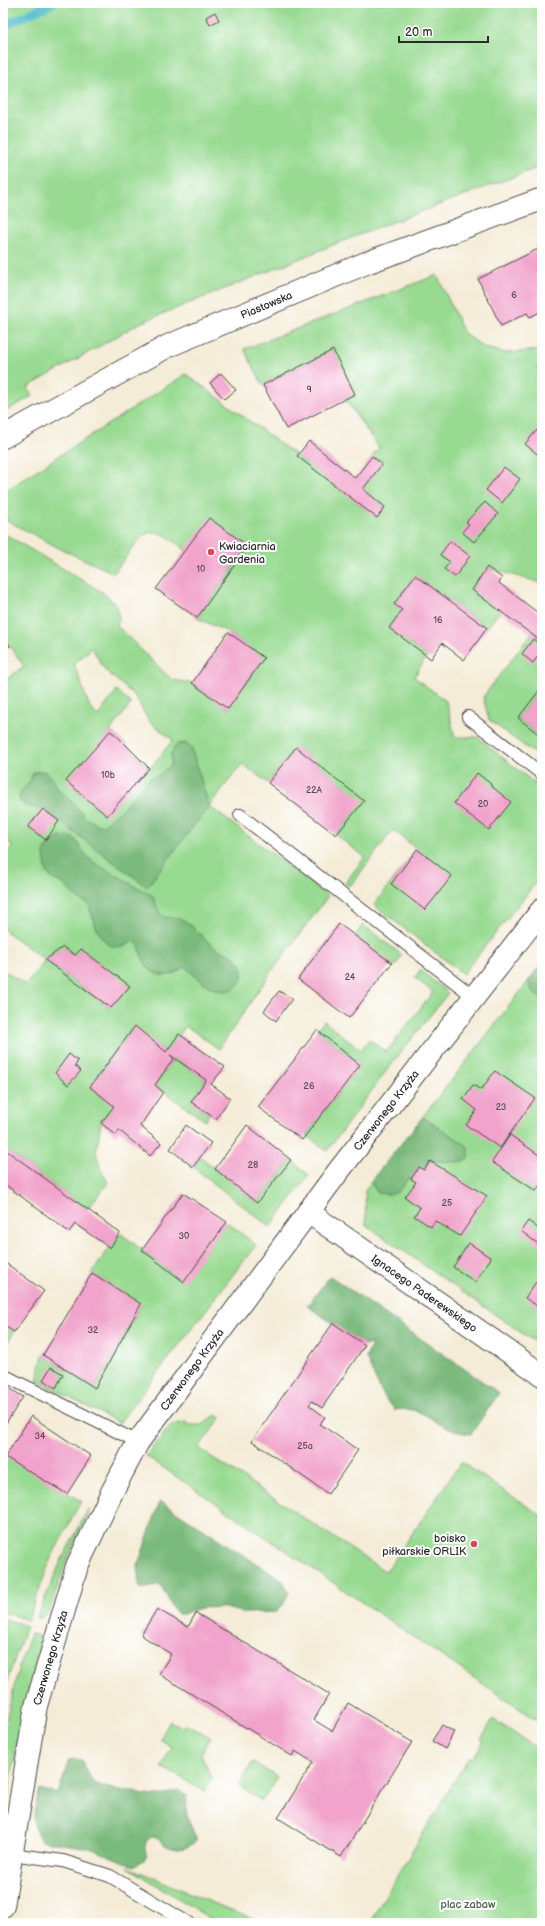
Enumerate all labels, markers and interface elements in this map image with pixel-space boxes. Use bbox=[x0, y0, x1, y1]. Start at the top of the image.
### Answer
scale bar bbox=[399, 18, 488, 44]
text: 20 m bbox=[405, 25, 432, 40]
street label: Piastowska bbox=[239, 289, 294, 322]
house number: 6 bbox=[511, 290, 517, 301]
house number: 9 bbox=[306, 384, 312, 395]
place label: Kwiaciarnia Gardenia bbox=[219, 540, 276, 566]
marker: Kwiaciarnia Gardenia bbox=[206, 547, 216, 557]
house number: 10 bbox=[197, 564, 205, 575]
house number: 16 bbox=[434, 615, 443, 626]
house number: 10b bbox=[101, 770, 115, 781]
house number: 22A bbox=[306, 785, 323, 796]
house number: 20 bbox=[478, 799, 488, 810]
house number: 24 bbox=[345, 972, 356, 983]
street label: Czerwonego Krzyża bbox=[351, 1068, 422, 1153]
house number: 26 bbox=[304, 1081, 315, 1092]
house number: 23 bbox=[496, 1102, 507, 1113]
house number: 28 bbox=[248, 1160, 258, 1171]
house number: 25 bbox=[442, 1198, 452, 1209]
house number: 30 bbox=[179, 1231, 189, 1242]
street label: Ignacego Paderewskiego bbox=[369, 1252, 480, 1335]
house number: 32 bbox=[88, 1325, 99, 1336]
street label: Czerwonego Krzyża bbox=[158, 1326, 226, 1413]
house number: 34 bbox=[34, 1431, 46, 1442]
house number: 25a bbox=[297, 1441, 313, 1452]
place label: boisko piłkarskie ORLIK bbox=[382, 1532, 467, 1558]
marker: boisko piłkarskie ORLIK bbox=[469, 1539, 479, 1549]
street label: Czerwonego Krzyża bbox=[31, 1609, 71, 1707]
park label: plac zabaw bbox=[441, 1898, 496, 1911]

